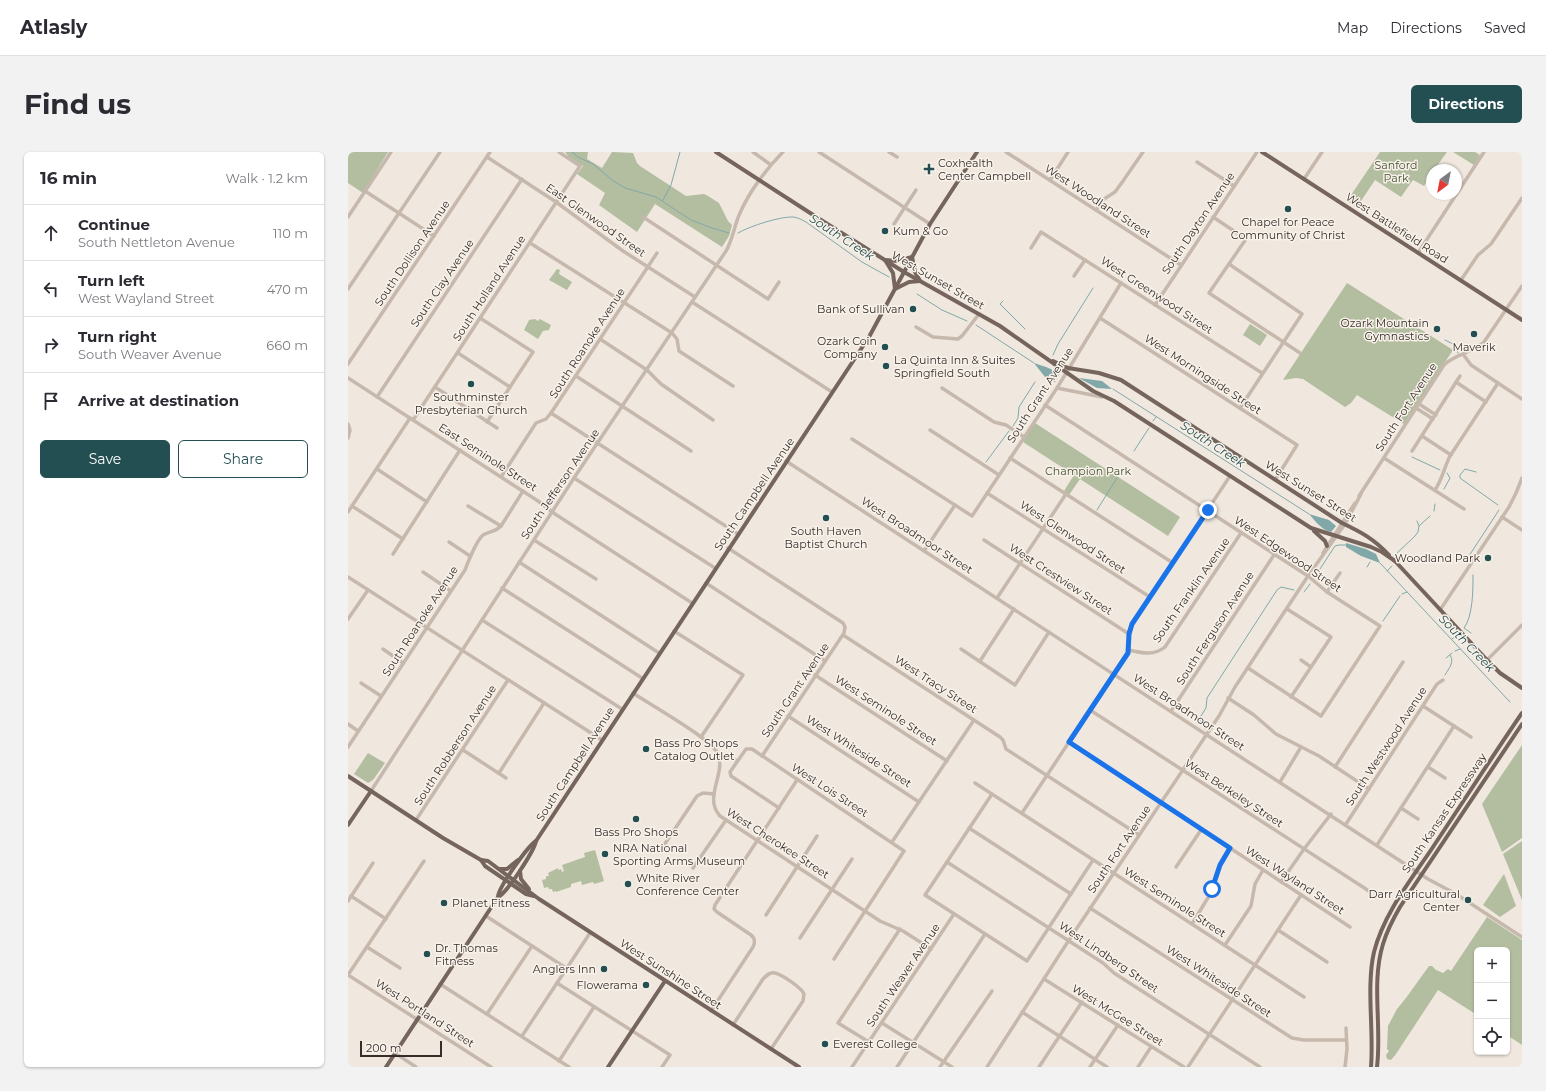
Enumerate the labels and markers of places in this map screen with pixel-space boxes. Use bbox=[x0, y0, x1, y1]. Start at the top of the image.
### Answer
place label: Coxhealth Center Campbell bbox=[938, 156, 1031, 183]
marker: Coxhealth Center Campbell bbox=[923, 163, 935, 175]
marker: Chapel for Peace Community of Christ bbox=[1283, 204, 1293, 214]
place label: Chapel for Peace Community of Christ bbox=[1231, 215, 1346, 242]
place label: Kum & Go bbox=[893, 224, 948, 238]
marker: Kum & Go bbox=[880, 226, 890, 236]
place label: Bank of Sullivan bbox=[817, 302, 905, 316]
marker: Bank of Sullivan bbox=[908, 304, 918, 314]
place label: Ozark Mountain Gymnastics bbox=[1341, 316, 1430, 343]
marker: Ozark Mountain Gymnastics bbox=[1432, 324, 1442, 334]
marker: Maverik bbox=[1469, 329, 1479, 339]
place label: Ozark Coin Company bbox=[817, 334, 877, 361]
place label: Maverik bbox=[1452, 340, 1496, 354]
marker: Ozark Coin Company bbox=[880, 342, 890, 352]
place label: La Quinta Inn & Suites Springfield South bbox=[894, 353, 1016, 380]
marker: La Quinta Inn & Suites Springfield South bbox=[881, 361, 891, 371]
marker: Southminster Presbyterian Church bbox=[466, 379, 476, 389]
place label: Southminster Presbyterian Church bbox=[415, 390, 527, 417]
marker: South Haven Baptist Church bbox=[821, 513, 831, 523]
place label: South Haven Baptist Church bbox=[785, 524, 867, 551]
place label: Woodland Park bbox=[1395, 551, 1480, 565]
marker: Woodland Park bbox=[1483, 553, 1493, 563]
place label: Bass Pro Shops Catalog Outlet bbox=[654, 736, 739, 763]
marker: Bass Pro Shops Catalog Outlet bbox=[641, 744, 651, 754]
marker: Bass Pro Shops bbox=[631, 814, 641, 824]
place label: Bass Pro Shops bbox=[594, 825, 679, 839]
place label: NRA National Sporting Arms Museum bbox=[613, 841, 745, 868]
marker: NRA National Sporting Arms Museum bbox=[600, 849, 610, 859]
place label: White River Conference Center bbox=[636, 871, 739, 898]
marker: White River Conference Center bbox=[623, 879, 633, 889]
place label: Darr Agricultural Center bbox=[1368, 887, 1460, 914]
marker: Darr Agricultural Center bbox=[1463, 895, 1473, 905]
place label: Planet Fitness bbox=[452, 896, 531, 910]
marker: Planet Fitness bbox=[439, 898, 449, 908]
place label: Dr. Thomas Fitness bbox=[435, 941, 498, 968]
marker: Dr. Thomas Fitness bbox=[422, 949, 432, 959]
place label: Anglers Inn bbox=[533, 962, 596, 976]
marker: Anglers Inn bbox=[599, 964, 609, 974]
place label: Flowerama bbox=[577, 978, 638, 992]
marker: Flowerama bbox=[641, 980, 651, 990]
place label: Everest College bbox=[833, 1037, 918, 1051]
marker: Everest College bbox=[820, 1039, 830, 1049]

